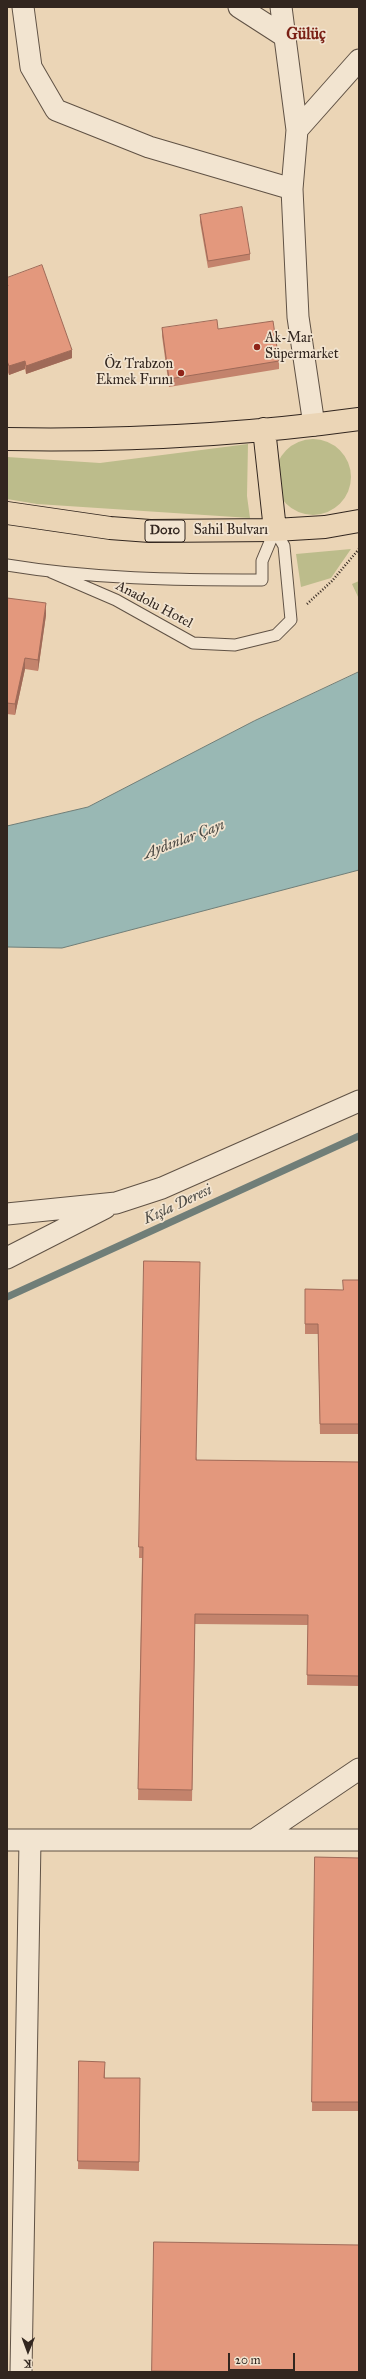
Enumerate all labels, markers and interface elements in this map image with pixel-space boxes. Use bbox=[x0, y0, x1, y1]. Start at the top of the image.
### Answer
district label: Gülüç bbox=[286, 25, 326, 45]
place label: Ak-Mar Süpermarket bbox=[265, 331, 339, 364]
marker: Ak-Mar Süpermarket bbox=[252, 342, 262, 352]
place label: Öz Trabzon Ekmek Fırını bbox=[96, 357, 173, 390]
marker: Öz Trabzon Ekmek Fırını bbox=[176, 368, 186, 378]
road number: D010 bbox=[145, 520, 185, 542]
street label: Sahil Bulvarı bbox=[194, 523, 268, 539]
street label: Anadolu Hotel bbox=[113, 578, 195, 632]
water label: Aydınlar Çayı bbox=[141, 816, 227, 864]
water label: Kışla Deresi bbox=[141, 1181, 215, 1229]
north arrow bbox=[8, 2331, 48, 2371]
scale bar bbox=[230, 2345, 297, 2371]
text: 20 m bbox=[235, 2353, 261, 2367]
text: K bbox=[24, 2357, 32, 2370]

